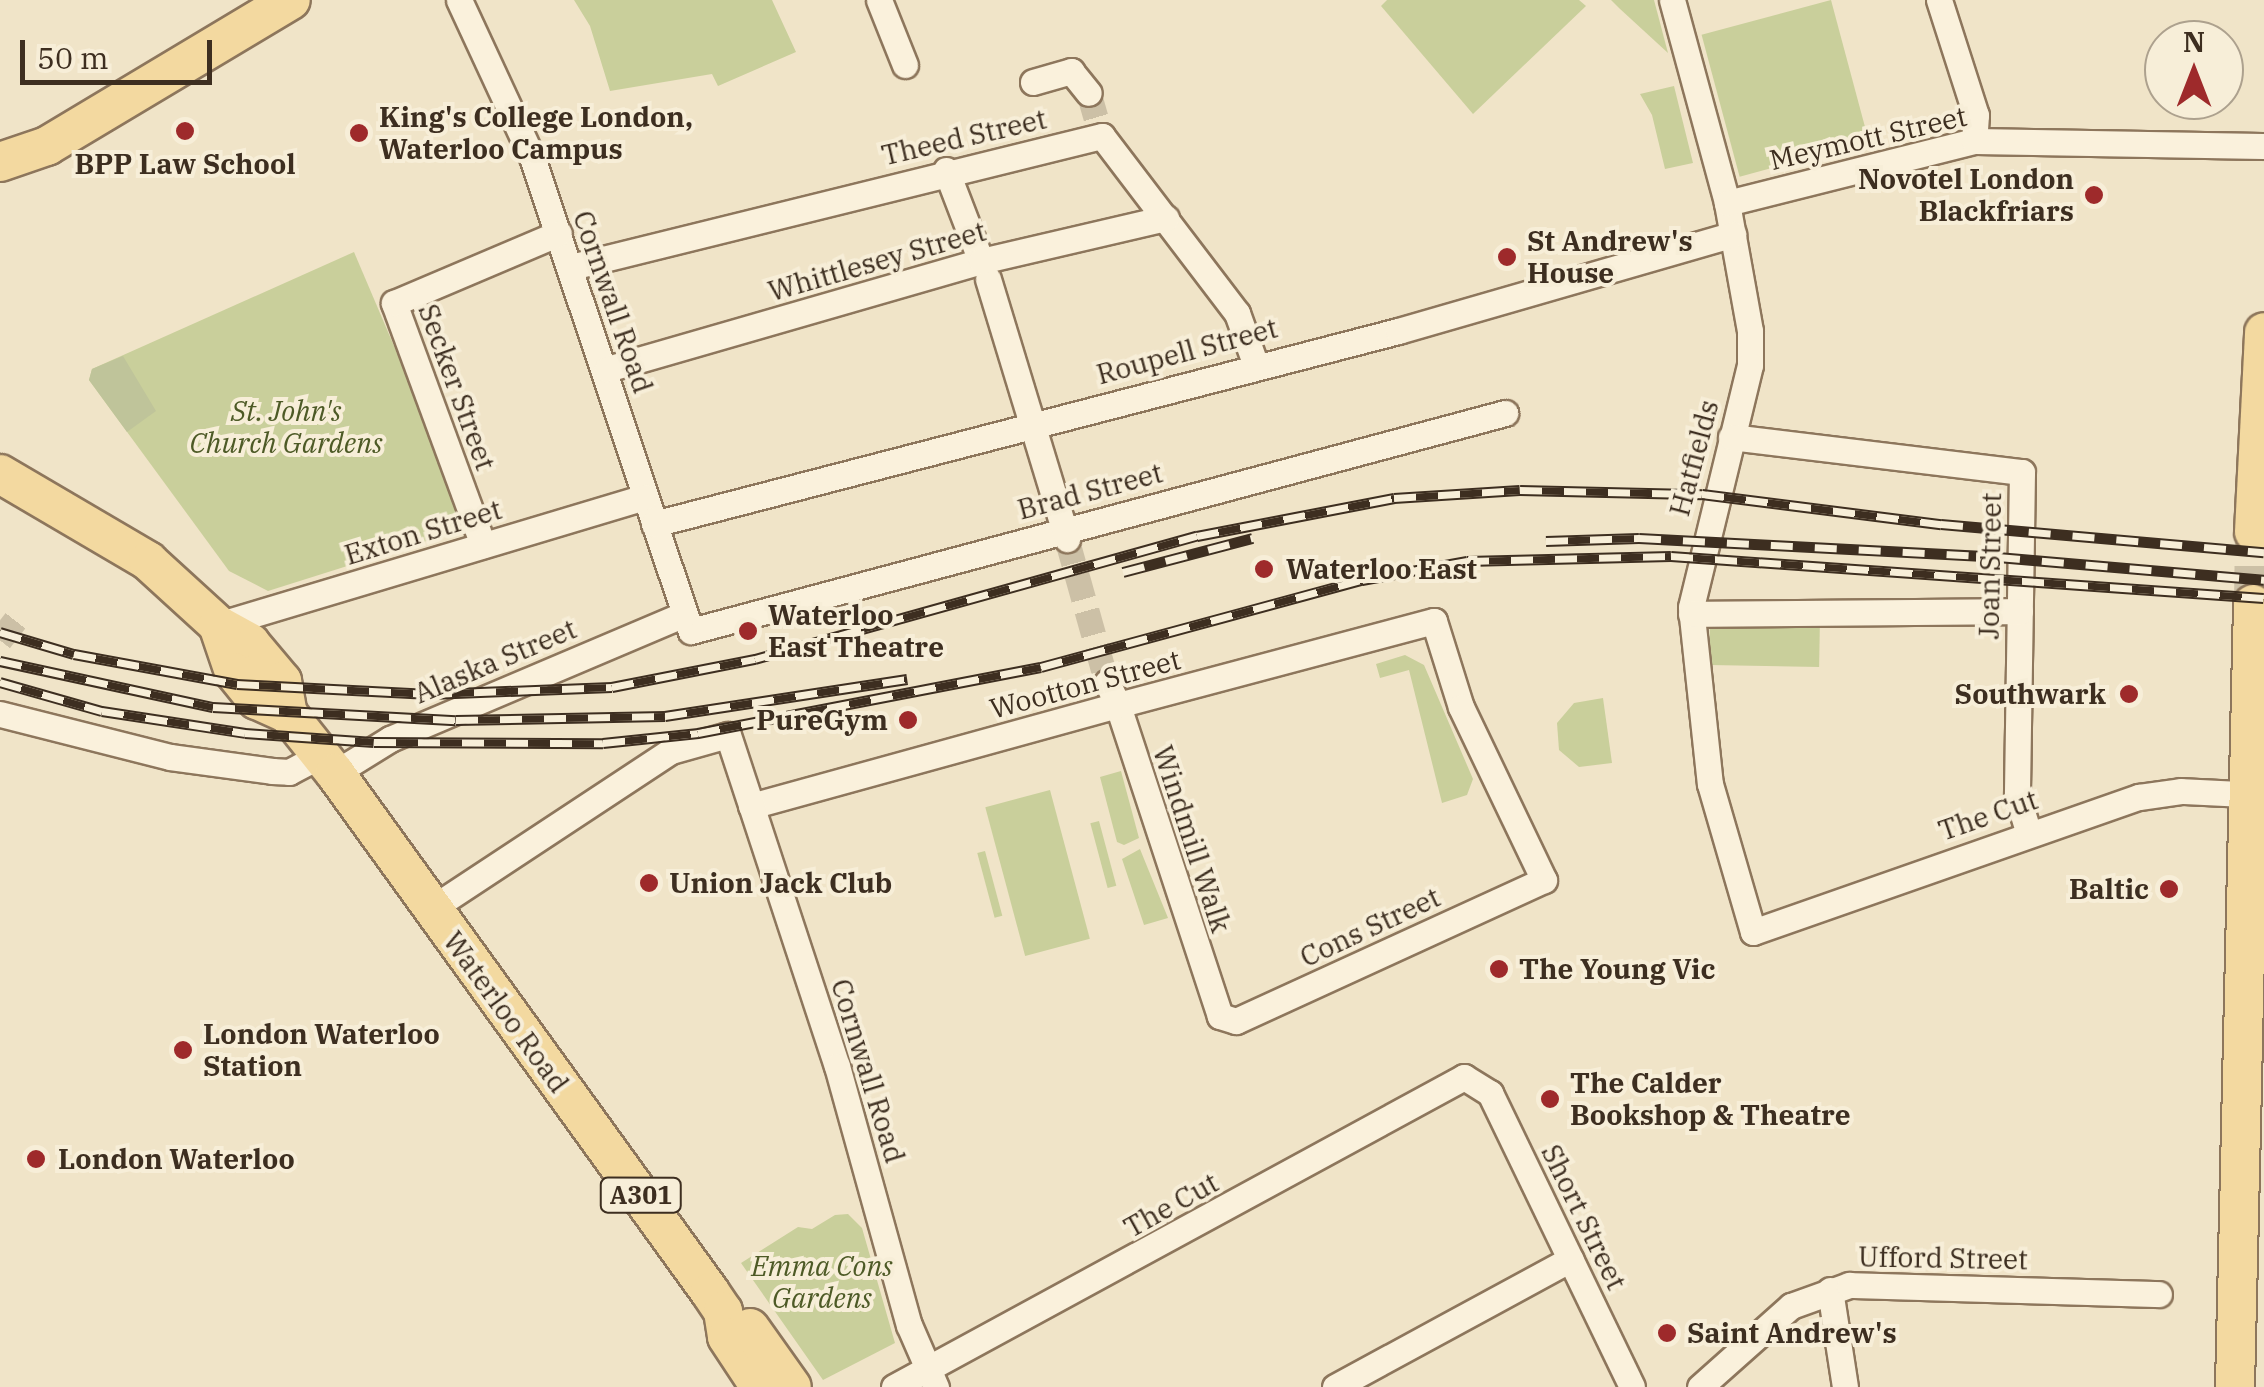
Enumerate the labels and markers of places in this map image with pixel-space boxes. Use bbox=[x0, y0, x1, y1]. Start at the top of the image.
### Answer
place label: King's College London, Waterloo Campus bbox=[379, 100, 693, 166]
marker: BPP Law School bbox=[174, 120, 196, 142]
marker: King's College London, Waterloo Campus bbox=[348, 122, 370, 144]
place label: BPP Law School bbox=[74, 147, 296, 181]
place label: Novotel London Blackfriars bbox=[1858, 162, 2074, 228]
marker: Novotel London Blackfriars bbox=[2083, 184, 2105, 206]
place label: St Andrew's House bbox=[1527, 224, 1693, 290]
marker: St Andrew's House bbox=[1496, 246, 1518, 268]
place label: Waterloo East bbox=[1286, 552, 1477, 586]
marker: Waterloo East bbox=[1251, 556, 1277, 582]
place label: Waterloo East Theatre bbox=[768, 598, 944, 664]
marker: Waterloo East Theatre bbox=[737, 620, 759, 642]
place label: Southwark bbox=[1955, 677, 2106, 711]
marker: Southwark bbox=[2116, 681, 2142, 707]
place label: PureGym bbox=[756, 703, 888, 737]
marker: PureGym bbox=[897, 709, 919, 731]
place label: Union Jack Club bbox=[669, 866, 892, 900]
marker: Union Jack Club bbox=[638, 872, 660, 894]
place label: Baltic bbox=[2069, 872, 2149, 906]
marker: Baltic bbox=[2158, 878, 2180, 900]
place label: The Young Vic bbox=[1519, 952, 1715, 986]
marker: The Young Vic bbox=[1488, 958, 1510, 980]
place label: London Waterloo Station bbox=[203, 1017, 440, 1083]
marker: London Waterloo Station bbox=[172, 1039, 194, 1061]
place label: The Calder Bookshop & Theatre bbox=[1570, 1066, 1851, 1132]
marker: The Calder Bookshop & Theatre bbox=[1539, 1088, 1561, 1110]
place label: London Waterloo bbox=[58, 1142, 295, 1176]
marker: London Waterloo bbox=[23, 1146, 49, 1172]
place label: Saint Andrew's bbox=[1687, 1316, 1897, 1350]
marker: Saint Andrew's bbox=[1656, 1322, 1678, 1344]

